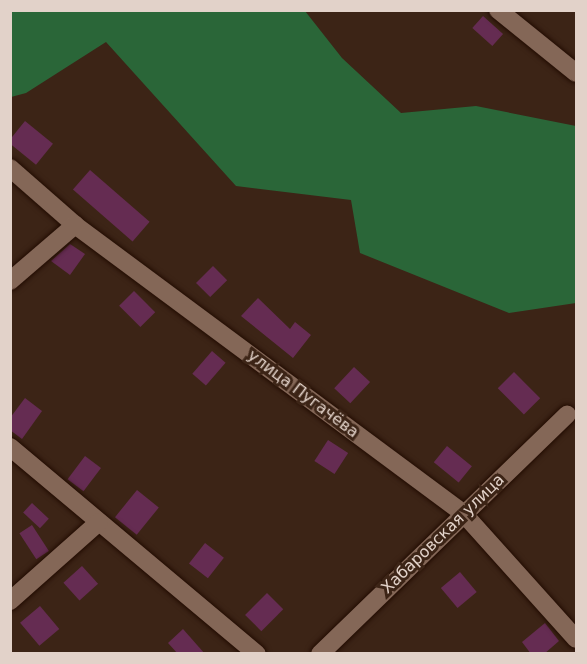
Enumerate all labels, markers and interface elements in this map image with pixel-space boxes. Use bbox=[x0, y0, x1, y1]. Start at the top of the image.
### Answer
street label: улица Пугачёва bbox=[244, 346, 362, 442]
street label: Хабаровская улица bbox=[377, 470, 509, 598]

